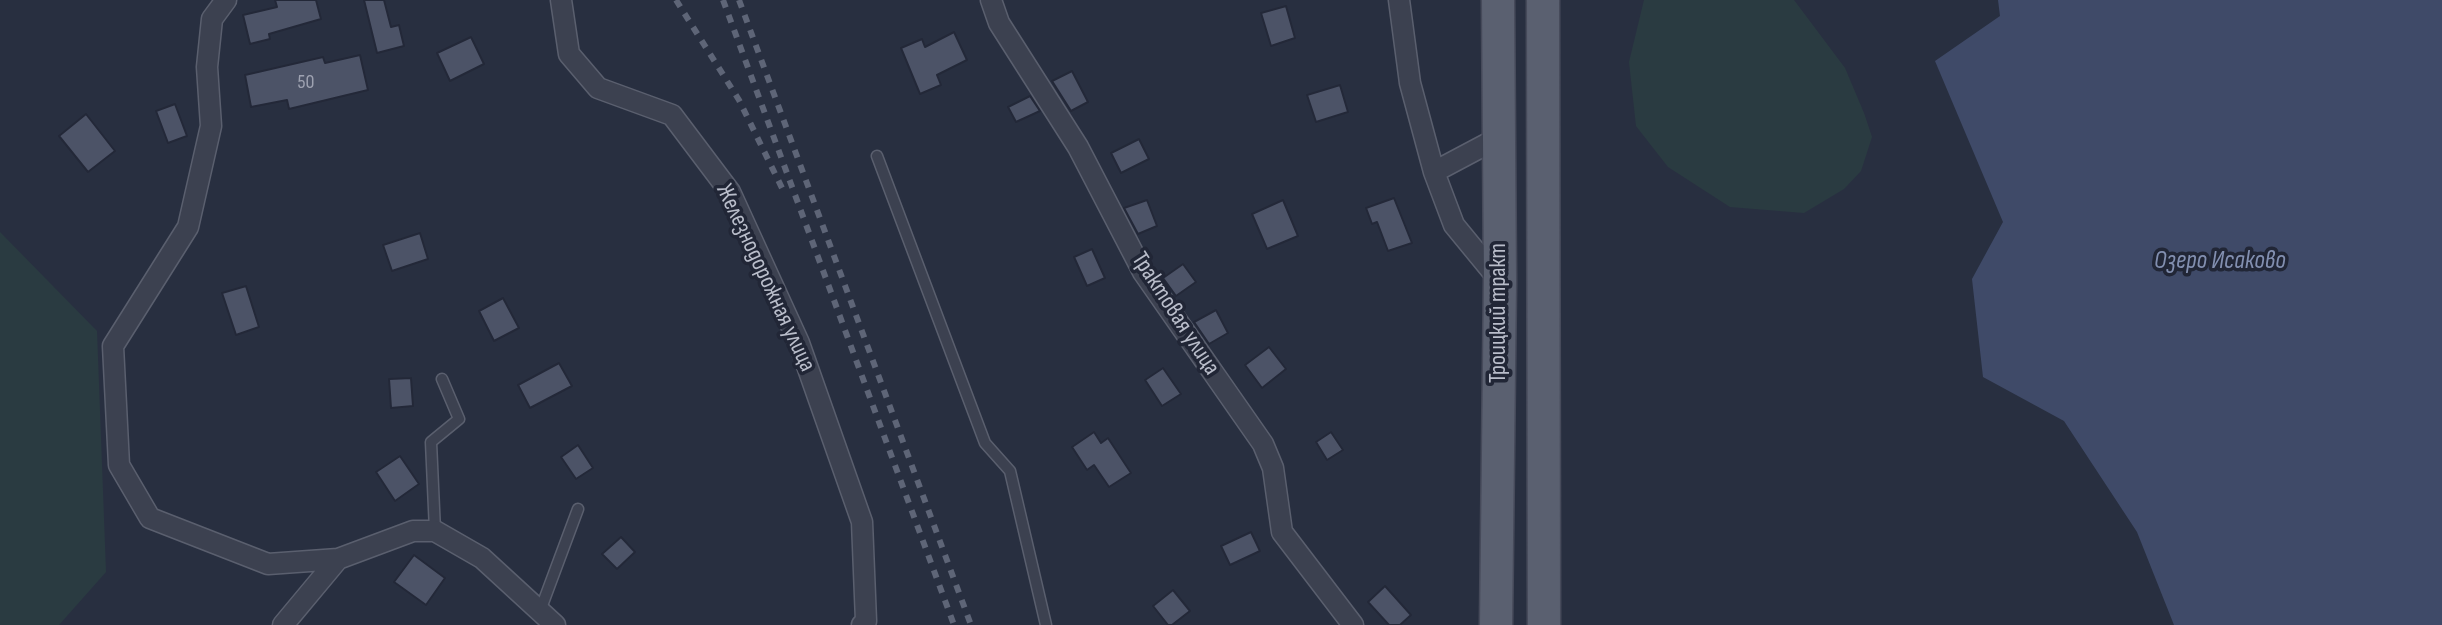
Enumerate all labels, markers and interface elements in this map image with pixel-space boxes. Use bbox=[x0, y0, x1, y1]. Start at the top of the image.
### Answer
house number: 50 bbox=[298, 71, 314, 95]
street label: Железнодорожная улица bbox=[709, 180, 821, 376]
street label: Троицкий тракт bbox=[1485, 243, 1513, 383]
water label: Озеро Исаково bbox=[2154, 245, 2286, 277]
street label: Трактовая улица bbox=[1125, 247, 1225, 381]

